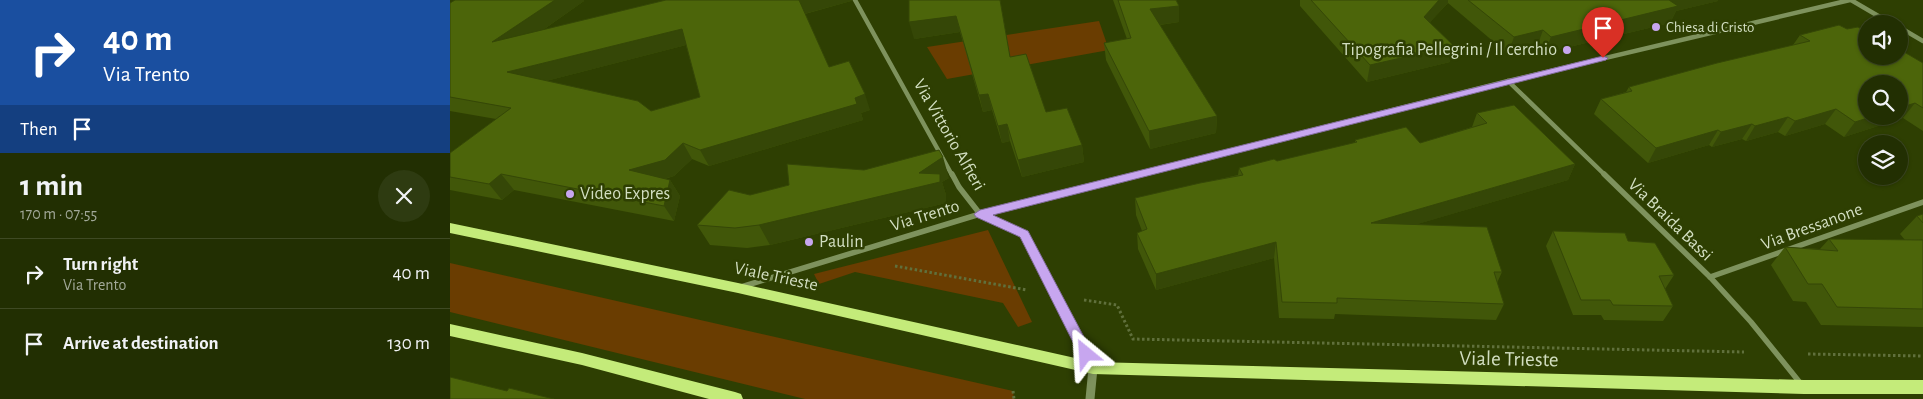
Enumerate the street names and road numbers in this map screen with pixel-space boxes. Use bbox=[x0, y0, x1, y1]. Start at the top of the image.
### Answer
street label: Via Vittorio Alfieri bbox=[910, 76, 988, 194]
street label: Via Braida Bassi bbox=[1624, 175, 1716, 265]
street label: Via Trento bbox=[888, 197, 962, 235]
street label: Via Bressanone bbox=[1759, 200, 1865, 254]
street label: Viale Trieste bbox=[732, 259, 820, 295]
street label: Viale Trieste bbox=[1459, 348, 1559, 370]

